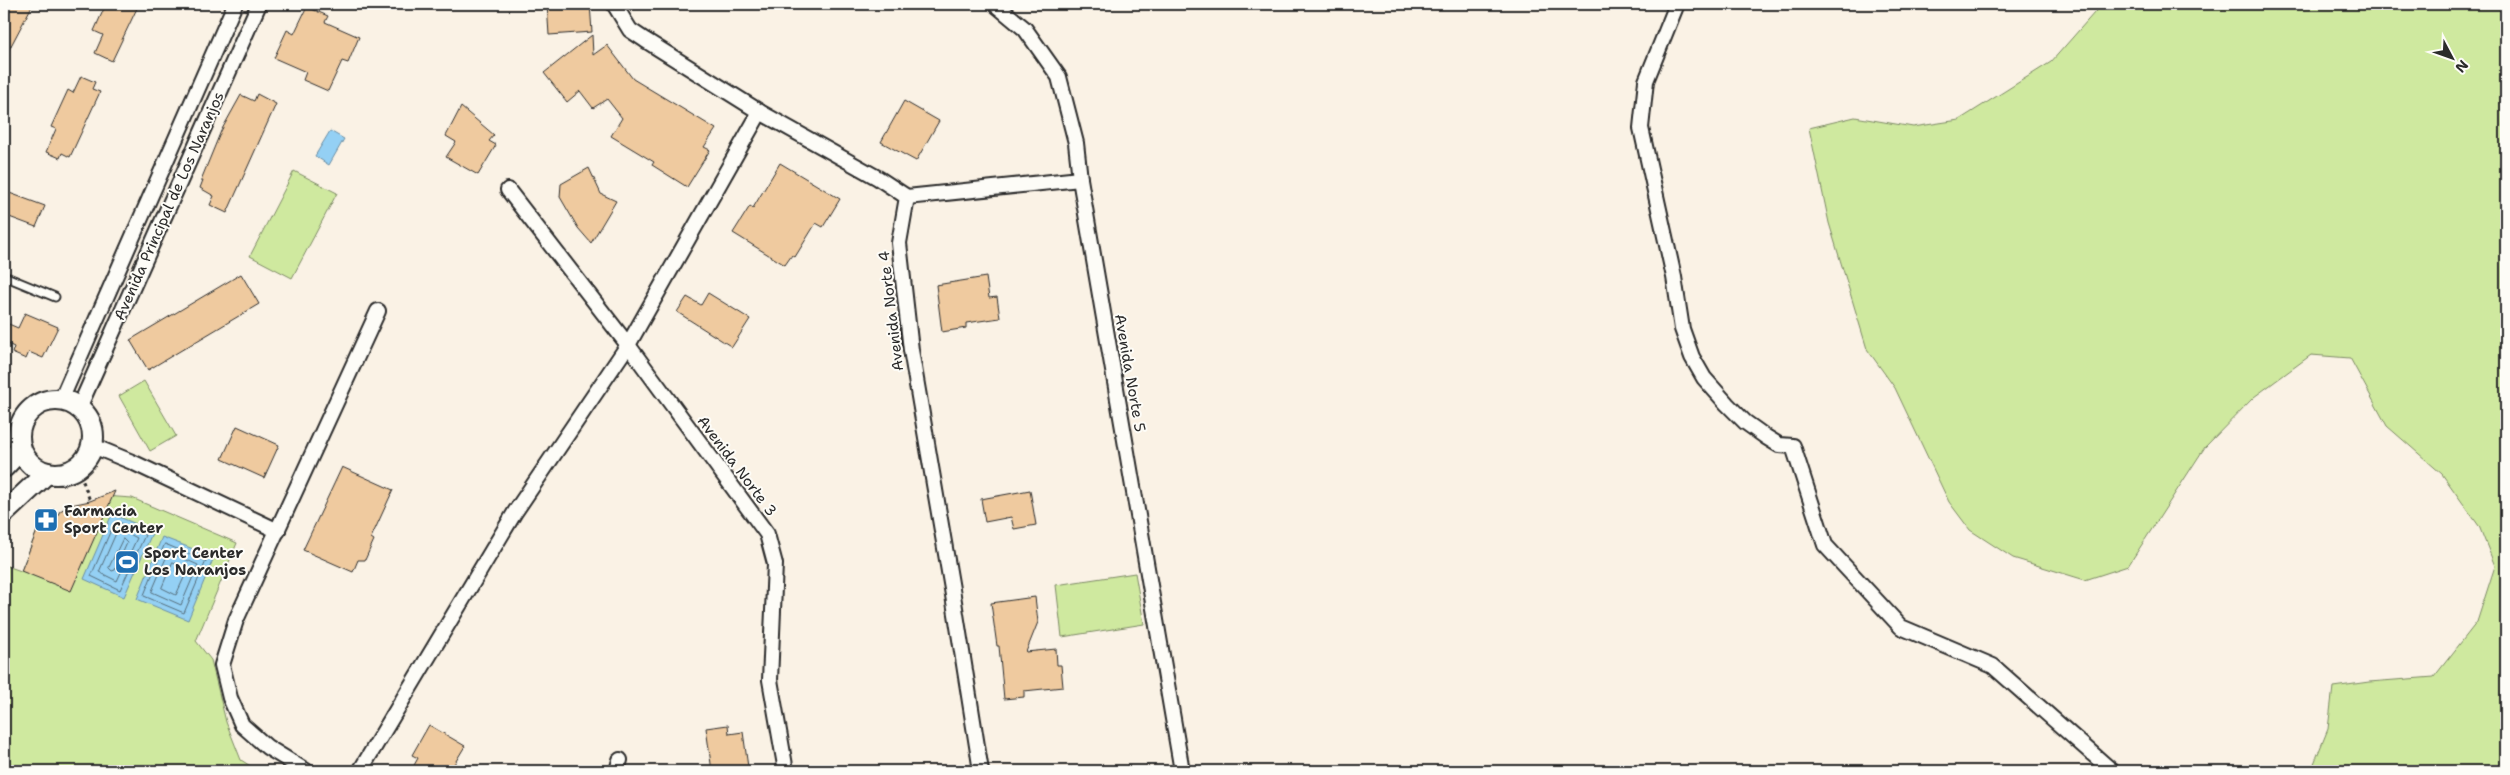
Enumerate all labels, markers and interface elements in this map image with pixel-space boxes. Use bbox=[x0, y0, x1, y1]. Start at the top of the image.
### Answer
north arrow bbox=[2428, 32, 2478, 82]
text: N bbox=[2451, 56, 2472, 77]
street label: Avenida Principal de Los Naranjos bbox=[109, 89, 229, 323]
street label: Avenida Norte 4 bbox=[874, 250, 908, 372]
street label: Avenida Norte 5 bbox=[1110, 312, 1150, 434]
street label: Avenida Norte 3 bbox=[693, 412, 781, 520]
place label: Farmacia Sport Center bbox=[64, 501, 163, 538]
pharmacy icon: Farmacia Sport Center bbox=[33, 507, 59, 533]
place label: Sport Center Los Naranjos bbox=[144, 543, 246, 580]
sports icon: Sport Center Los Naranjos bbox=[114, 549, 140, 575]

